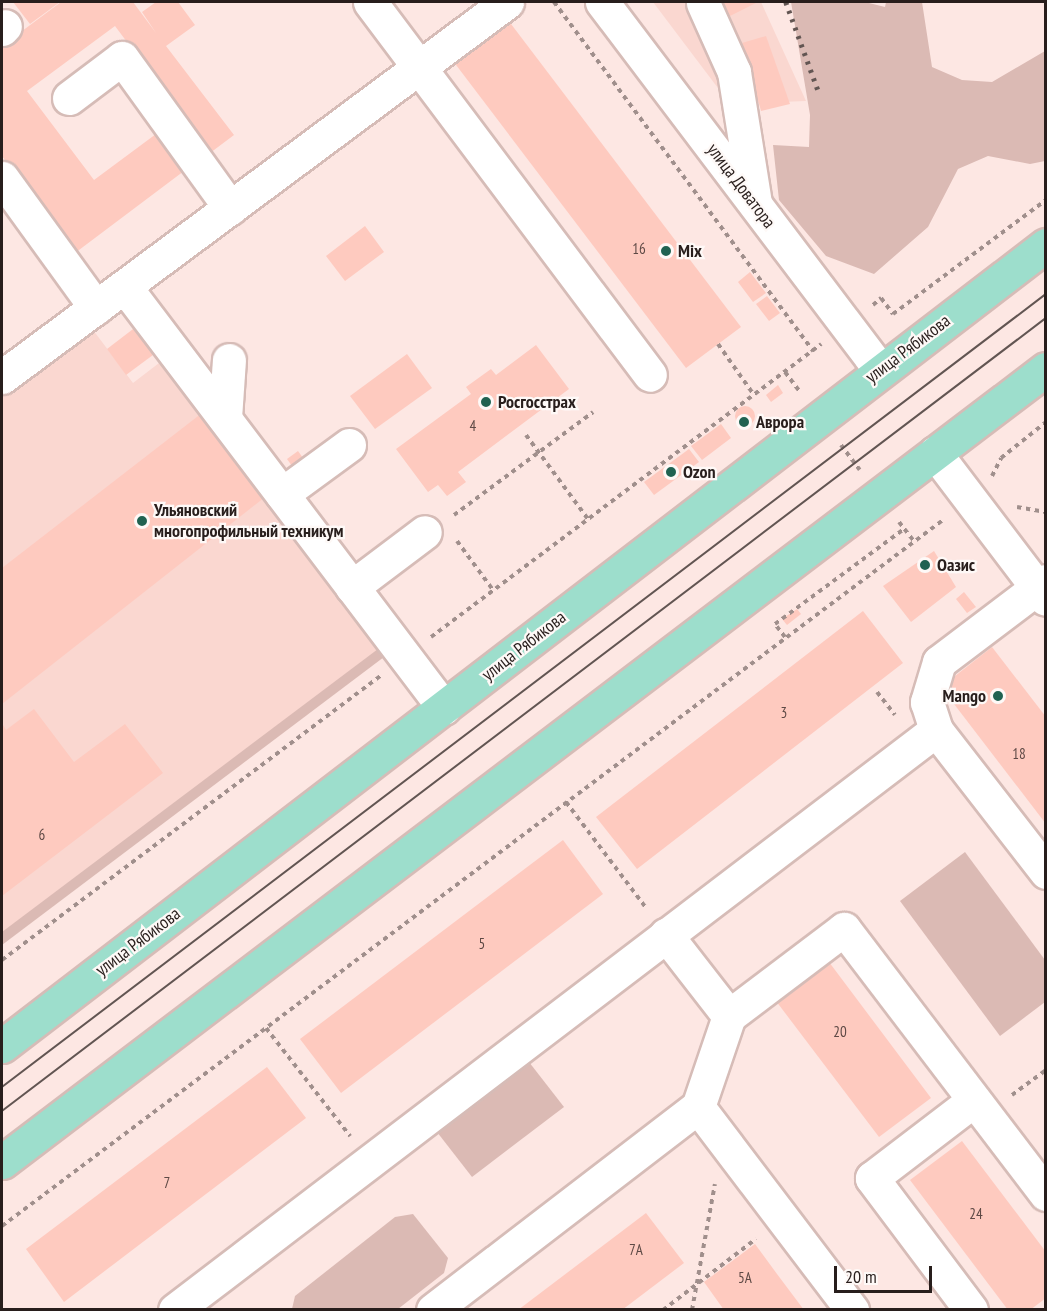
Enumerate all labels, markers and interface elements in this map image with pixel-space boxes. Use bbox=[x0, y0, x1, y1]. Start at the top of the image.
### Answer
street label: улица Доватора bbox=[702, 139, 780, 233]
house number: 16 bbox=[632, 240, 646, 258]
place label: Mix bbox=[678, 240, 702, 262]
marker: Mix bbox=[659, 244, 673, 258]
street label: улица Рябикова bbox=[861, 310, 955, 388]
place label: Росгосстрах bbox=[498, 391, 576, 413]
marker: Росгосстрах bbox=[479, 395, 493, 409]
place label: Аврора bbox=[756, 411, 804, 433]
marker: Аврора bbox=[737, 415, 751, 429]
house number: 4 bbox=[470, 417, 476, 435]
place label: Ozon bbox=[683, 461, 716, 483]
marker: Ozon bbox=[664, 465, 678, 479]
place label: Ульяновский многопрофильный техникум bbox=[154, 500, 344, 542]
marker: Ульяновский многопрофильный техникум bbox=[135, 514, 149, 528]
place label: Оазис bbox=[937, 554, 975, 576]
marker: Оазис bbox=[918, 558, 932, 572]
street label: улица Рябикова bbox=[478, 607, 570, 685]
place label: Mango bbox=[943, 685, 986, 707]
marker: Mango bbox=[991, 689, 1005, 703]
house number: 3 bbox=[781, 704, 787, 722]
house number: 18 bbox=[1012, 745, 1026, 763]
house number: 6 bbox=[39, 826, 45, 844]
street label: улица Рябикова bbox=[91, 903, 185, 981]
house number: 5 bbox=[479, 935, 485, 953]
house number: 20 bbox=[833, 1023, 847, 1041]
house number: 7 bbox=[164, 1174, 170, 1192]
house number: 24 bbox=[969, 1205, 983, 1223]
house number: 7А bbox=[629, 1241, 643, 1259]
scale bar bbox=[837, 1254, 934, 1292]
text: 20 m bbox=[845, 1265, 877, 1288]
house number: 5А bbox=[738, 1269, 752, 1287]

